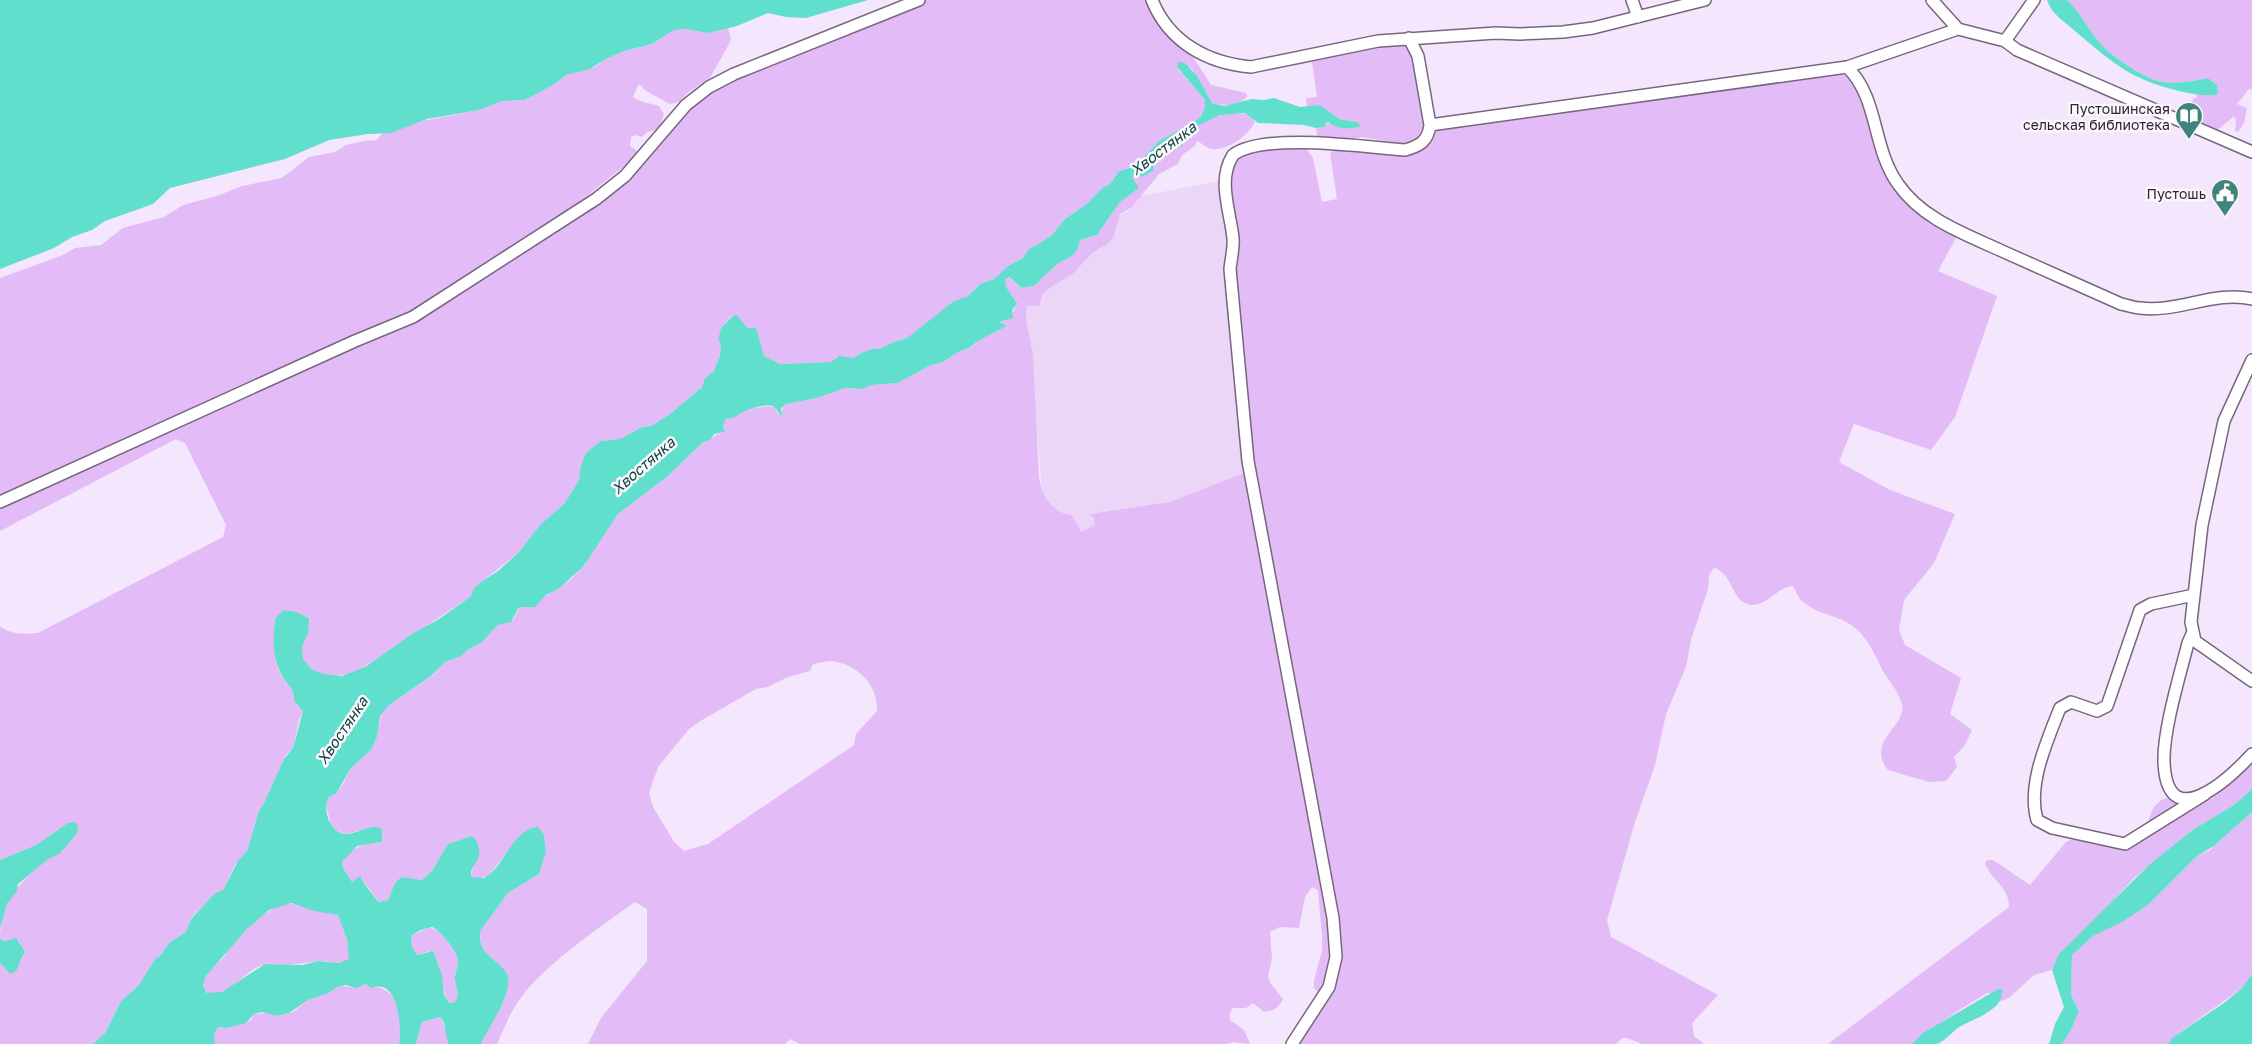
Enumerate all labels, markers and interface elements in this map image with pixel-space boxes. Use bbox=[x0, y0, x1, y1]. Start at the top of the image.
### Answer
place label: Пустошинская сельская библиотека bbox=[2023, 100, 2170, 133]
library icon: Пустошинская сельская библиотека bbox=[2174, 101, 2204, 140]
water label: Хвостянка bbox=[1127, 117, 1200, 178]
public building icon: Пустошь bbox=[2210, 178, 2240, 217]
place label: Пустошь bbox=[2147, 185, 2206, 202]
water label: Хвостянка bbox=[608, 432, 679, 497]
water label: Хвостянка bbox=[313, 692, 371, 767]

